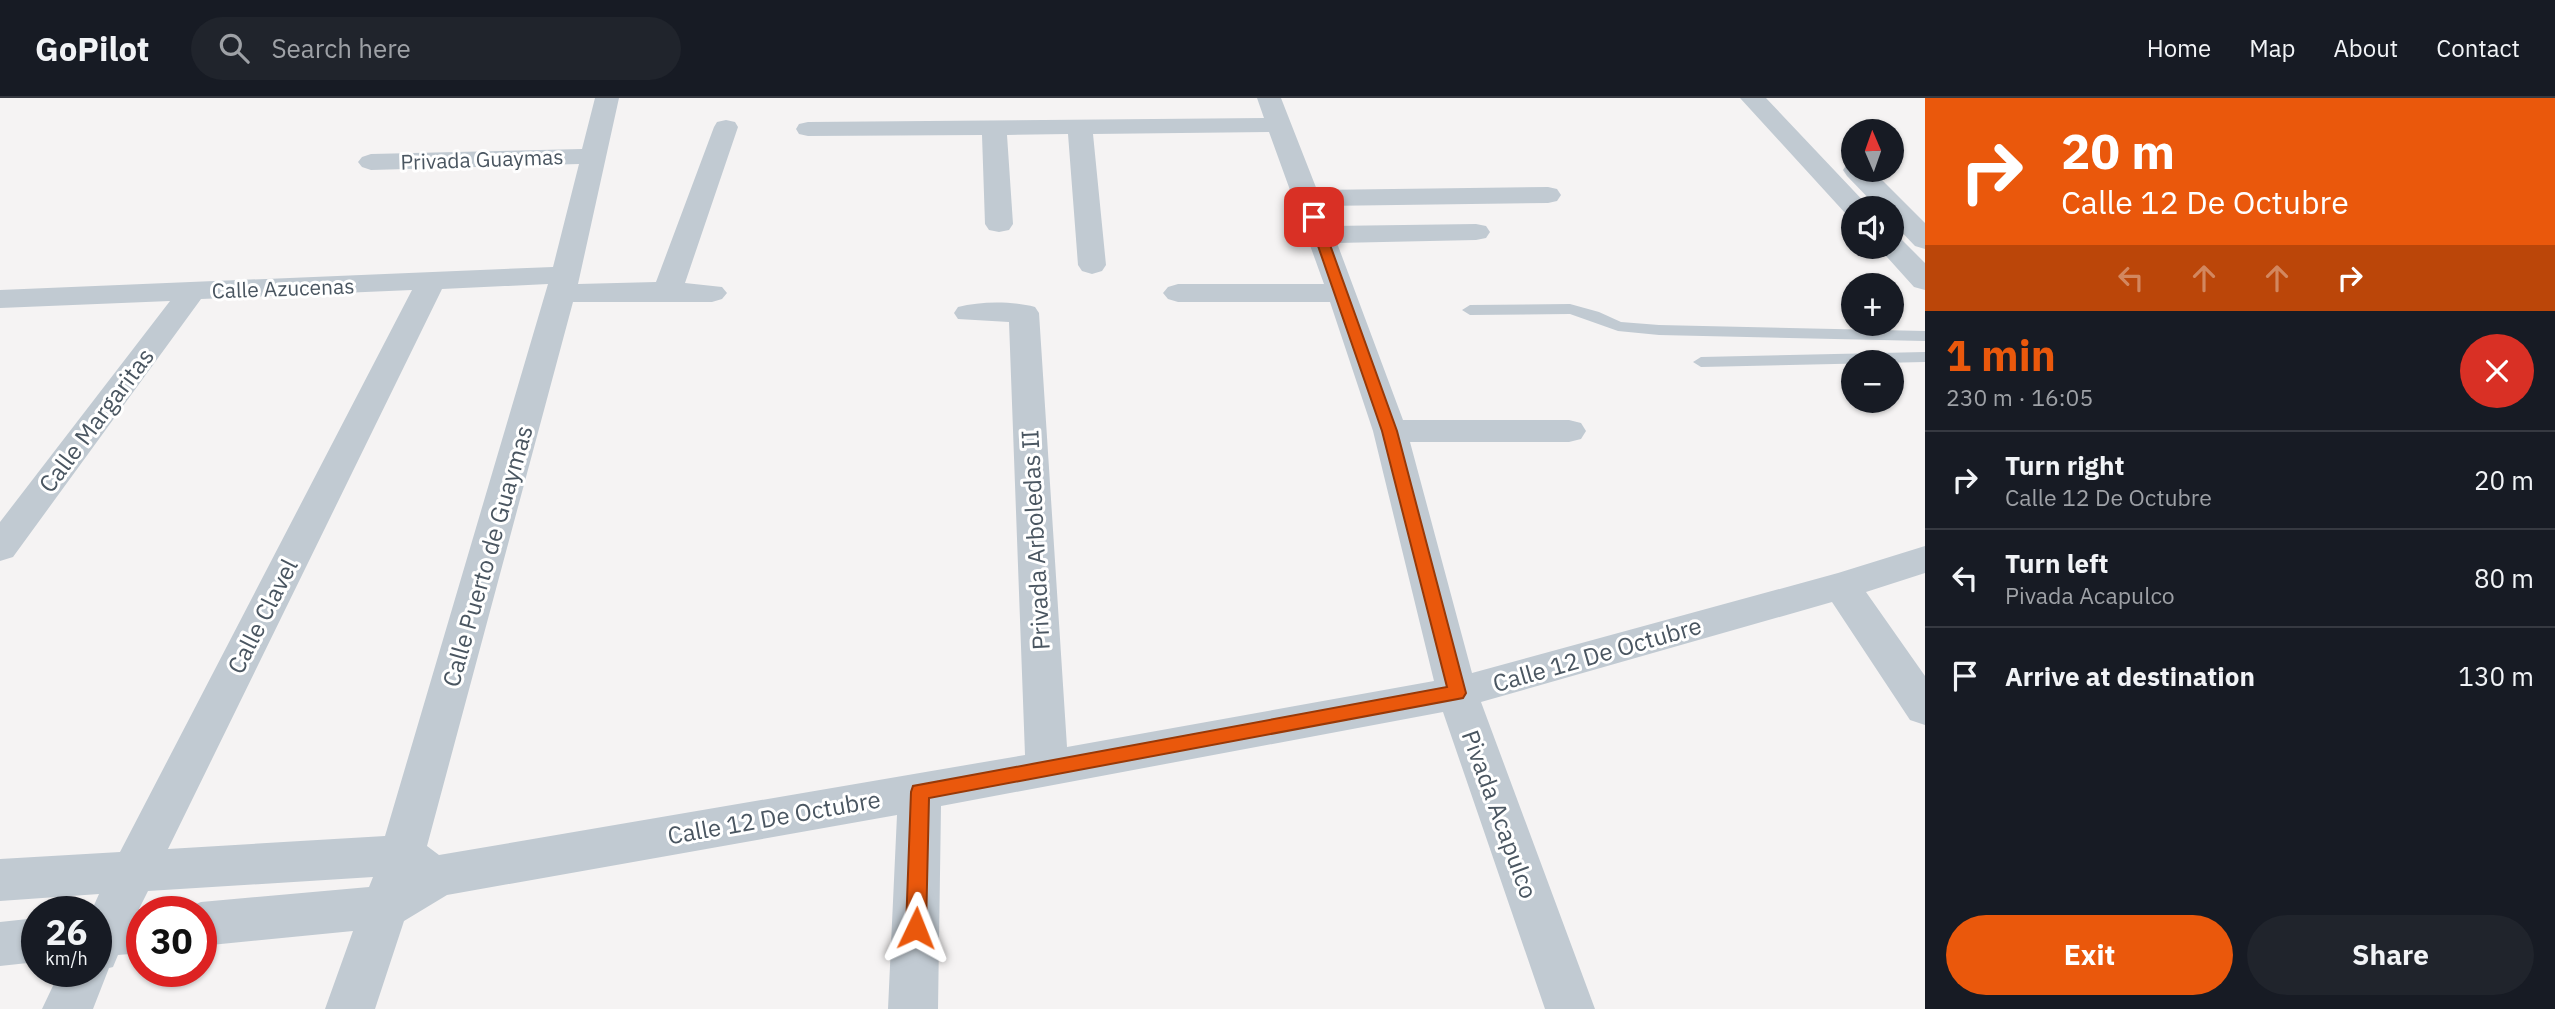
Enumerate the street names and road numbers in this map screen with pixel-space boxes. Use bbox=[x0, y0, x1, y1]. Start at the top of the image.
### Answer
street label: Privada Guaymas bbox=[400, 142, 564, 176]
street label: Calle Azucenas bbox=[211, 272, 355, 304]
street label: Calle Margaritas bbox=[31, 341, 161, 499]
street label: Calle Puerto de Guaymas bbox=[434, 422, 540, 690]
street label: Privada Arboledas II bbox=[1013, 429, 1057, 651]
street label: Calle Clavel bbox=[219, 553, 305, 679]
street label: Calle 12 De Octubre bbox=[1489, 609, 1705, 699]
street label: Pivada Acapulco bbox=[1455, 725, 1545, 903]
street label: Calle 12 De Octubre bbox=[665, 783, 883, 851]

